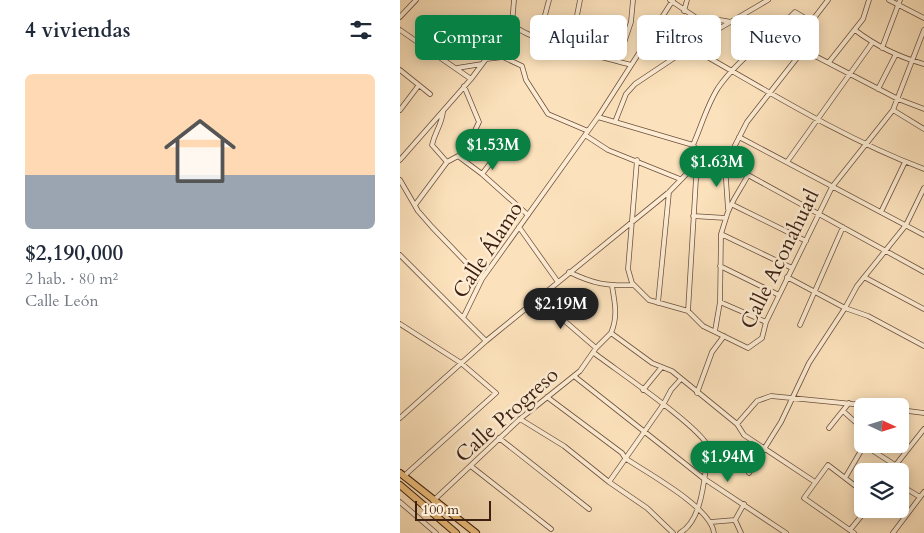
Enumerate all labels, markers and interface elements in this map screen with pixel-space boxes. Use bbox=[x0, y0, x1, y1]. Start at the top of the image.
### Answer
chip: Comprar bbox=[415, 15, 520, 60]
chip: Alquilar bbox=[530, 15, 627, 60]
chip: Filtros bbox=[637, 15, 721, 60]
chip: Nuevo bbox=[731, 15, 819, 60]
text: 4 viviendas bbox=[25, 16, 131, 45]
icon: filters bbox=[347, 16, 375, 44]
icon: home bbox=[155, 106, 245, 196]
pin: $1.53M bbox=[452, 128, 534, 171]
text: $1.53M bbox=[467, 134, 519, 156]
pin: $1.63M bbox=[676, 146, 758, 188]
text: $1.63M bbox=[691, 151, 743, 173]
street label: Calle Aconahuatl bbox=[734, 184, 826, 334]
street label: Calle Álamo bbox=[446, 196, 530, 304]
text: $2,190,000 bbox=[25, 239, 123, 268]
text: 2 hab. · 80 m² bbox=[25, 268, 118, 290]
pin: $2.19M bbox=[520, 288, 602, 330]
text: Calle León bbox=[25, 290, 99, 312]
text: $2.19M bbox=[535, 293, 587, 315]
street label: Calle Progreso bbox=[449, 361, 565, 469]
north arrow bbox=[854, 398, 909, 452]
map controls bbox=[854, 398, 909, 518]
pin: $1.94M bbox=[687, 440, 769, 483]
text: $1.94M bbox=[702, 446, 754, 468]
button: layers bbox=[854, 463, 909, 518]
scale bar bbox=[415, 498, 491, 521]
text: 100 m bbox=[422, 500, 459, 519]

